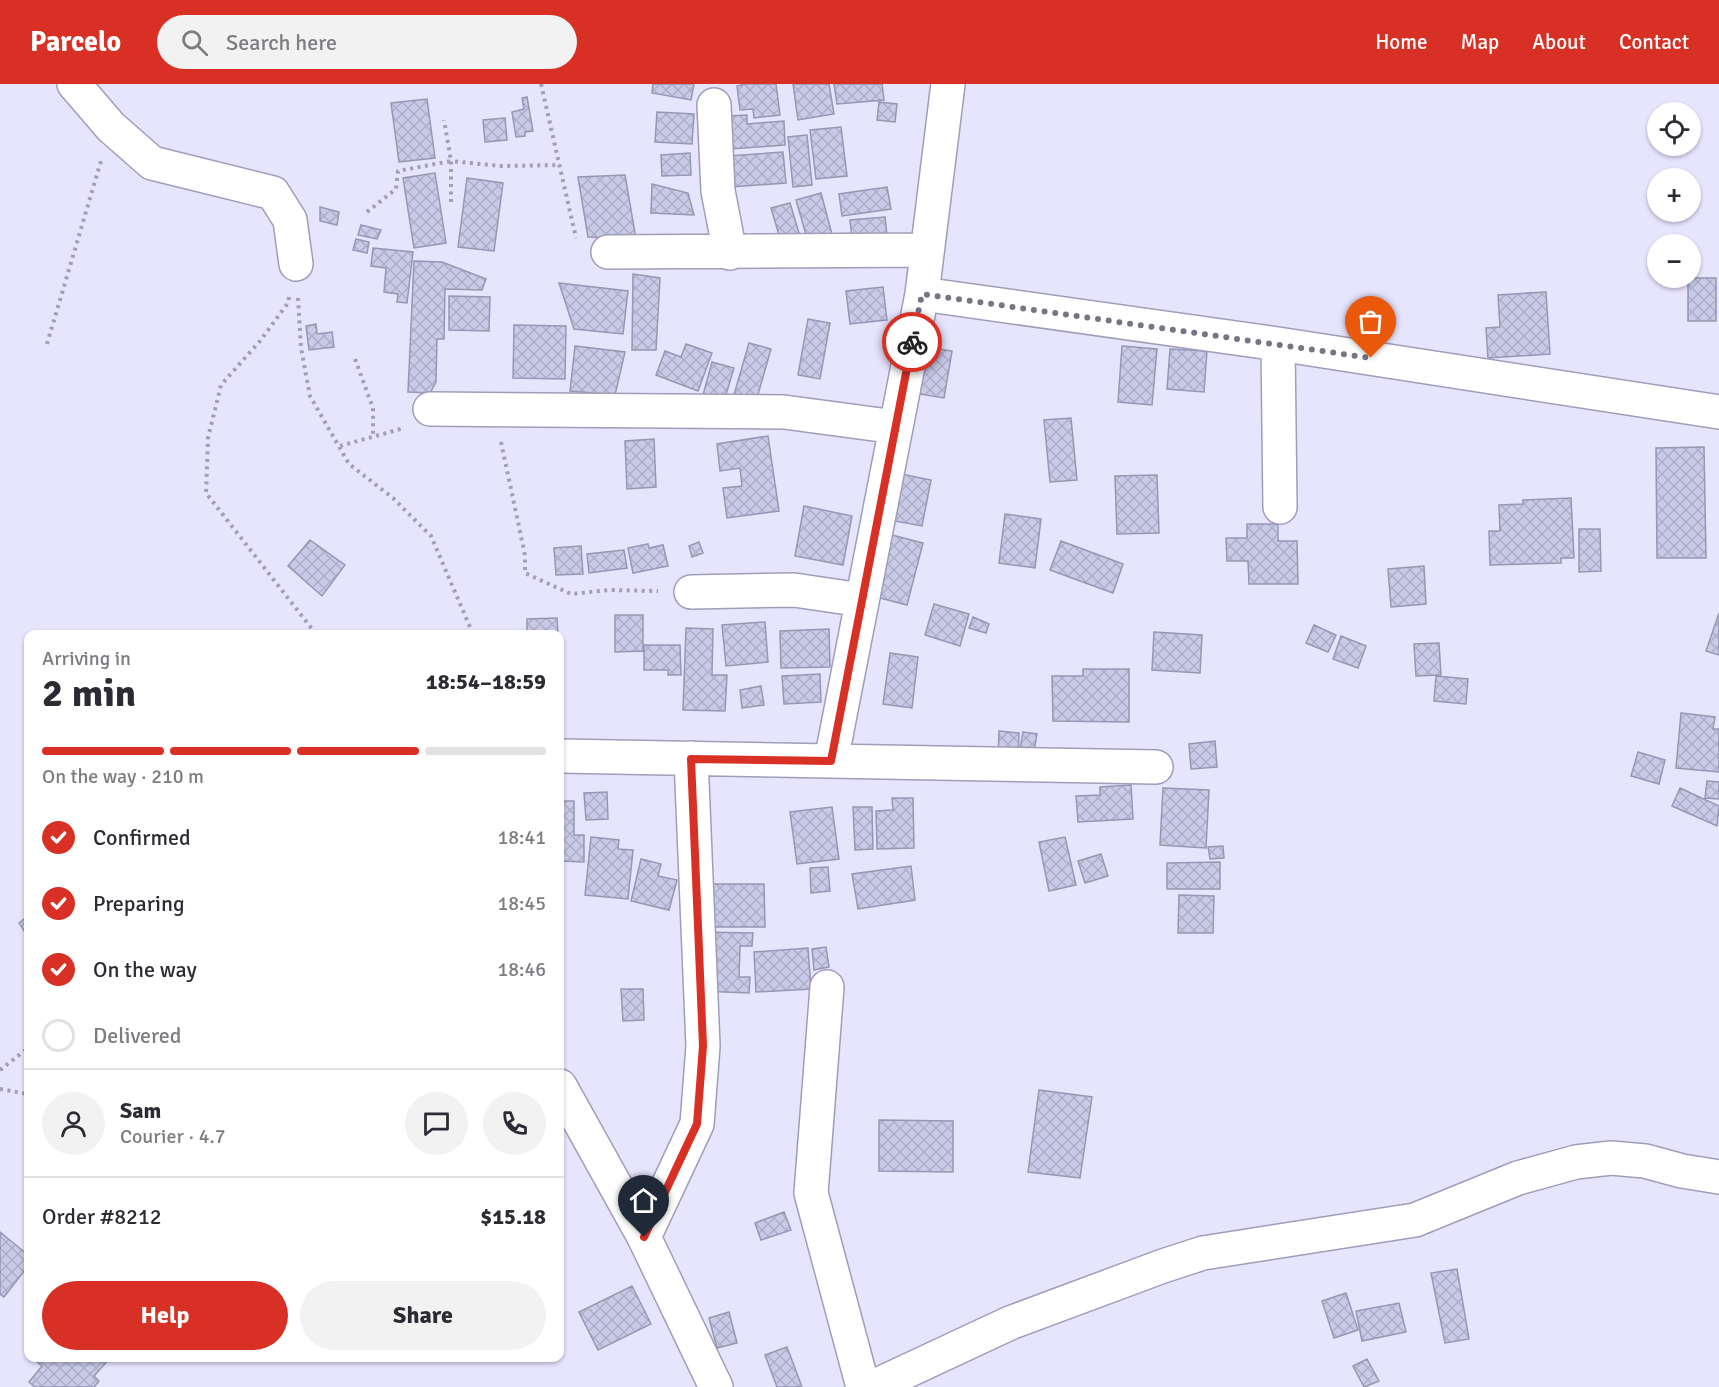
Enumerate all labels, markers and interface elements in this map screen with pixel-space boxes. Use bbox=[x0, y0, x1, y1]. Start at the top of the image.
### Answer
search box bbox=[157, 15, 577, 69]
text: Parcelo bbox=[30, 25, 121, 59]
icon: search bbox=[178, 26, 211, 59]
text: Search here bbox=[226, 29, 337, 56]
text: Home bbox=[1375, 29, 1428, 55]
text: Map bbox=[1461, 29, 1499, 55]
text: About bbox=[1532, 29, 1586, 55]
text: Contact bbox=[1619, 29, 1689, 55]
map controls bbox=[1647, 102, 1701, 288]
button: locate bbox=[1647, 102, 1701, 156]
button: + bbox=[1647, 168, 1701, 222]
button: − bbox=[1647, 234, 1701, 288]
pin bbox=[1345, 296, 1396, 358]
icon: bag bbox=[1354, 305, 1387, 338]
courier bbox=[882, 312, 942, 372]
icon: bike bbox=[896, 326, 929, 359]
text: Arriving in bbox=[42, 646, 131, 671]
text: 18:54–18:59 bbox=[426, 668, 546, 695]
text: 2 min bbox=[42, 669, 136, 717]
text: On the way · 210 m bbox=[42, 764, 204, 789]
icon: check bbox=[42, 821, 75, 854]
text: Confirmed bbox=[93, 824, 191, 851]
text: 18:41 bbox=[497, 825, 546, 850]
icon: check bbox=[42, 887, 75, 920]
text: Preparing bbox=[93, 890, 185, 917]
text: 18:45 bbox=[497, 891, 546, 916]
icon: check bbox=[42, 953, 75, 986]
text: On the way bbox=[93, 956, 197, 983]
text: 18:46 bbox=[497, 957, 546, 982]
text: Delivered bbox=[93, 1022, 181, 1049]
button: person bbox=[42, 1092, 105, 1155]
button: chat bbox=[405, 1092, 468, 1155]
button: phone bbox=[483, 1092, 546, 1155]
text: Sam bbox=[120, 1097, 161, 1124]
text: Courier · 4.7 bbox=[120, 1124, 226, 1149]
pin bbox=[618, 1175, 669, 1237]
icon: home bbox=[627, 1184, 660, 1217]
text: Order #8212 bbox=[42, 1203, 162, 1230]
text: $15.18 bbox=[480, 1203, 546, 1230]
button: Help bbox=[42, 1281, 288, 1350]
button: Share bbox=[300, 1281, 546, 1350]

